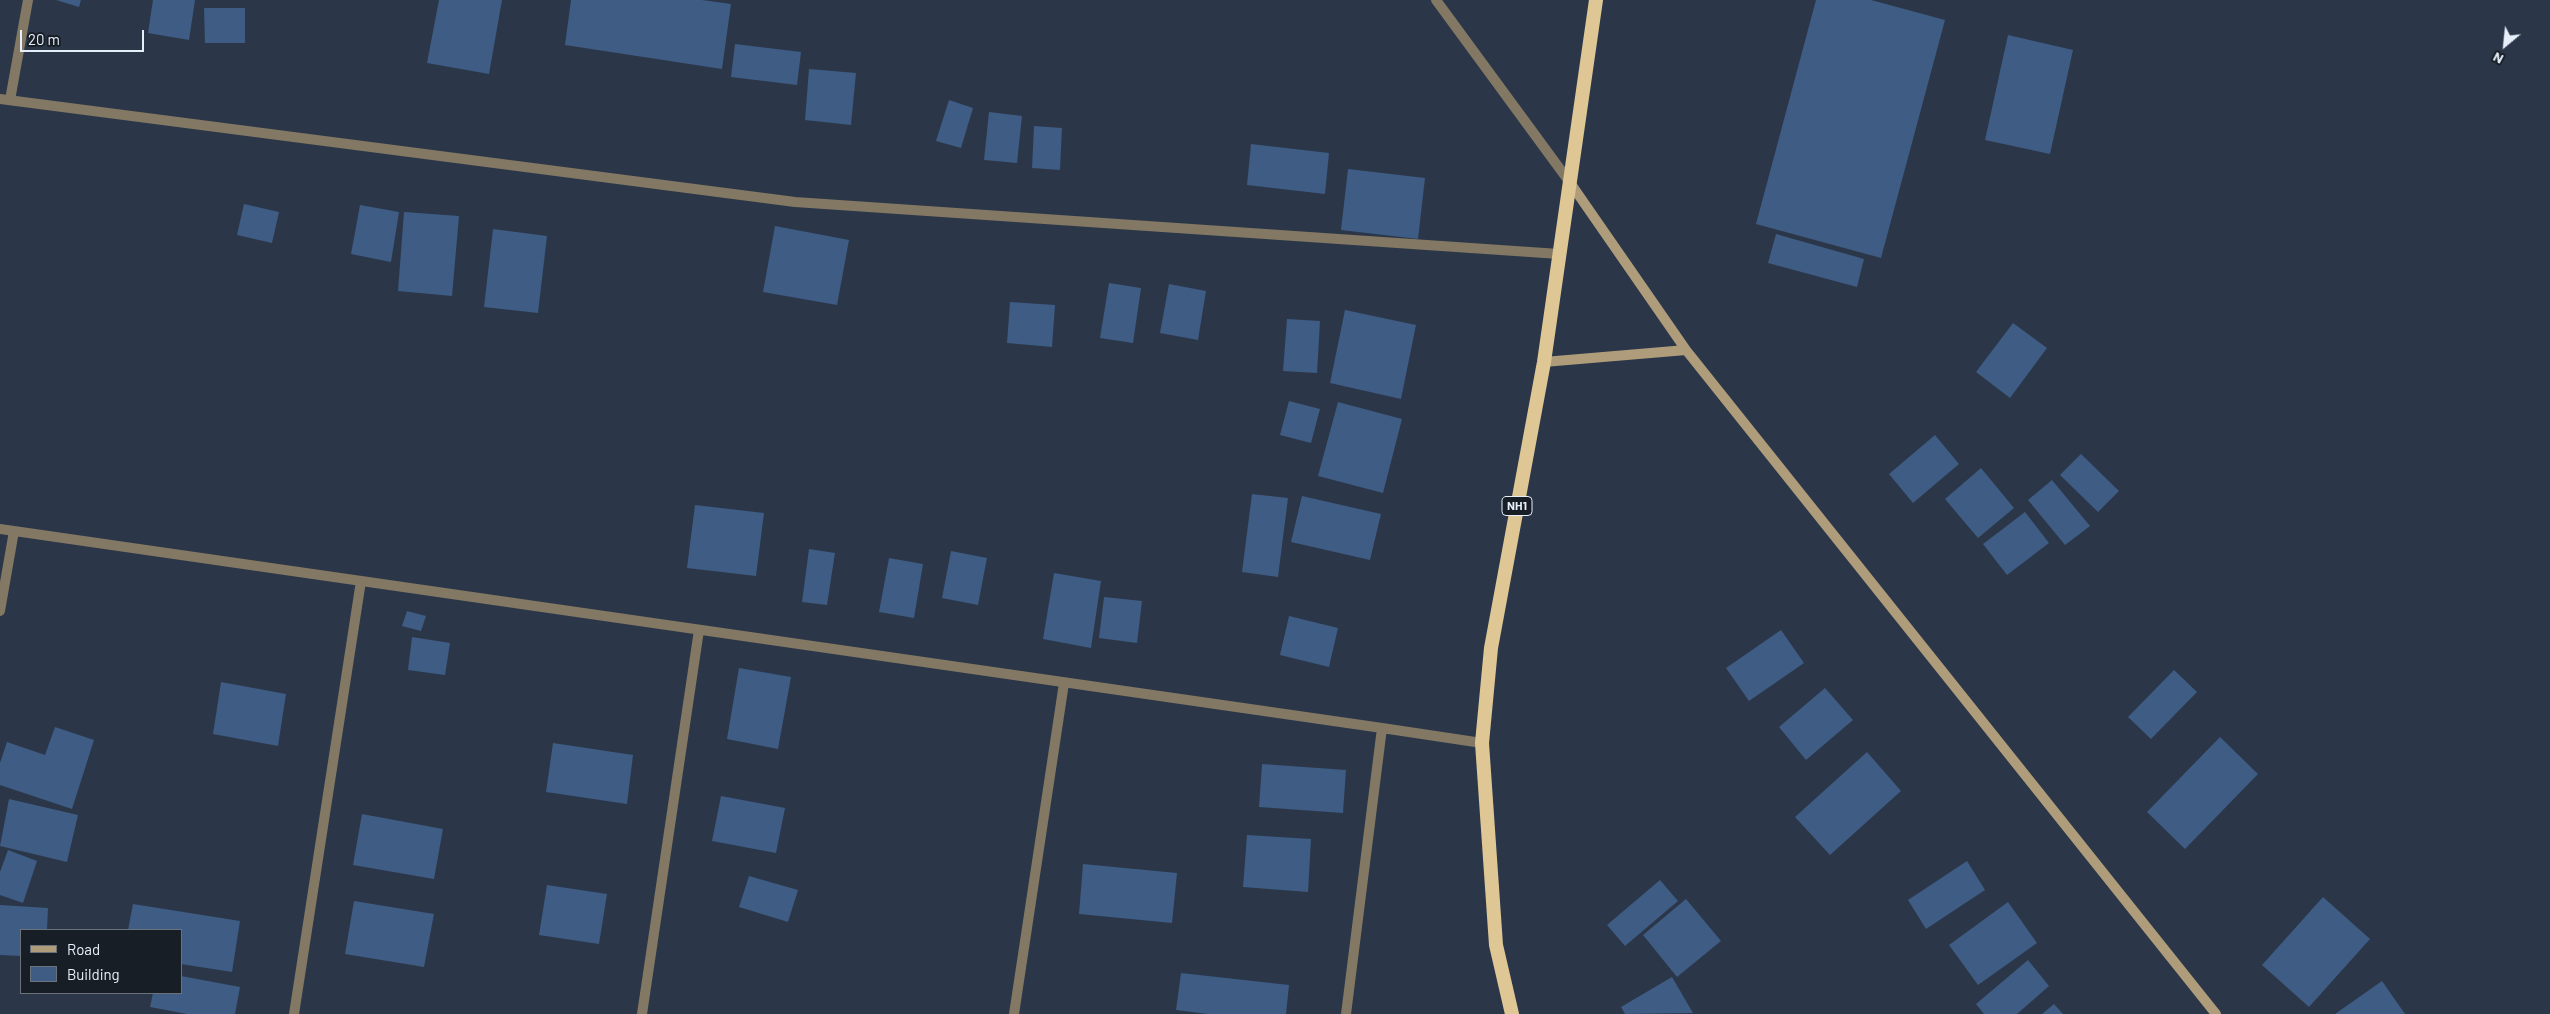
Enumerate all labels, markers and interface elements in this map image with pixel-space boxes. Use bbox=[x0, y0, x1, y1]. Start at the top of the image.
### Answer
scale bar bbox=[22, 20, 146, 52]
north arrow bbox=[2480, 20, 2530, 70]
text: 20 m bbox=[28, 30, 60, 48]
text: N bbox=[2490, 49, 2506, 68]
road number: NH1 bbox=[1502, 496, 1532, 516]
legend bbox=[20, 929, 182, 994]
text: Road bbox=[67, 940, 100, 958]
text: Building bbox=[67, 965, 120, 983]

